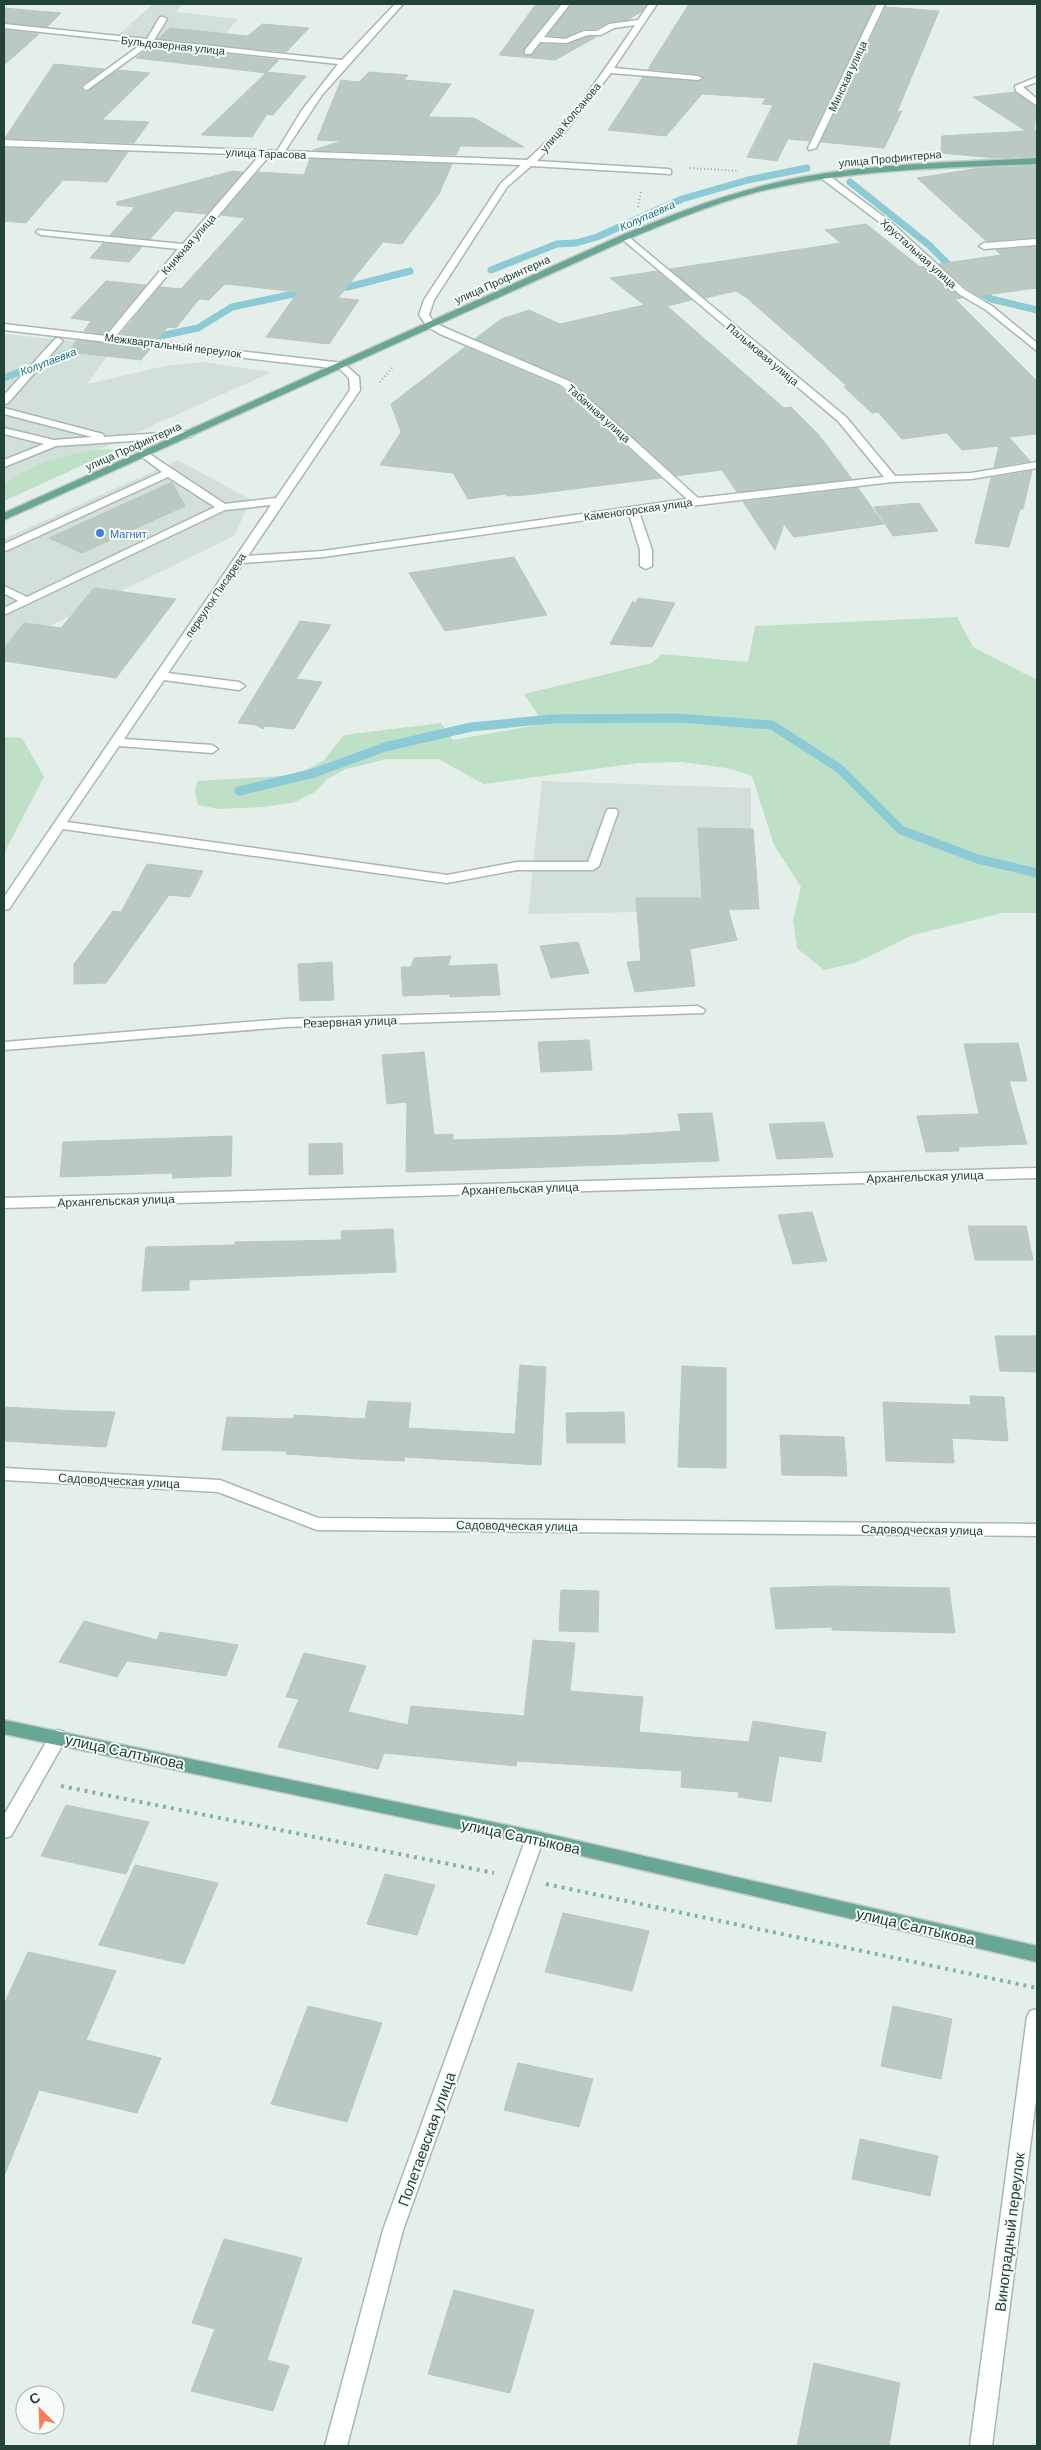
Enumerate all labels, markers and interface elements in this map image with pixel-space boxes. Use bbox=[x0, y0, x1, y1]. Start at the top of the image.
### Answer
street label: Бульдозерная улица bbox=[120, 33, 227, 57]
street label: Минская улица bbox=[825, 38, 869, 113]
street label: улица Колсанова bbox=[537, 79, 603, 154]
street label: улица Тарасова bbox=[225, 145, 307, 161]
street label: улица Профинтерна bbox=[838, 147, 943, 169]
water label: Колупаевка bbox=[617, 197, 677, 233]
street label: Книжная улица bbox=[158, 210, 219, 277]
street label: Хрустальная улица bbox=[878, 215, 960, 291]
street label: улица Профинтерна bbox=[452, 252, 553, 306]
street label: Пальмовая улица bbox=[724, 320, 802, 388]
street label: Межквартальный переулок bbox=[104, 330, 242, 360]
water label: Колупаевка bbox=[18, 344, 78, 378]
street label: Табачная улица bbox=[565, 381, 634, 445]
street label: улица Профинтерна bbox=[83, 419, 184, 473]
street label: Каменогорская улица bbox=[583, 495, 694, 523]
marker: Магнит bbox=[94, 527, 106, 539]
place label: Магнит bbox=[110, 527, 147, 540]
street label: переулок Писарева bbox=[182, 550, 249, 640]
street label: Резервная улица bbox=[303, 1012, 398, 1031]
street label: Архангельская улица bbox=[866, 1167, 984, 1186]
street label: Архангельская улица bbox=[461, 1179, 579, 1198]
street label: Архангельская улица bbox=[57, 1191, 175, 1210]
street label: Садоводческая улица bbox=[58, 1470, 181, 1491]
street label: Садоводческая улица bbox=[456, 1517, 578, 1534]
street label: Садоводческая улица bbox=[861, 1521, 983, 1538]
street label: улица Салтыкова bbox=[64, 1730, 187, 1773]
street label: улица Салтыкова bbox=[460, 1815, 583, 1858]
street label: улица Салтыкова bbox=[855, 1904, 978, 1949]
street label: Полетаевская улица bbox=[393, 2069, 459, 2209]
street label: Виноградный переулок bbox=[990, 2151, 1028, 2313]
north arrow bbox=[15, 2385, 65, 2435]
text: С bbox=[26, 2388, 43, 2407]

